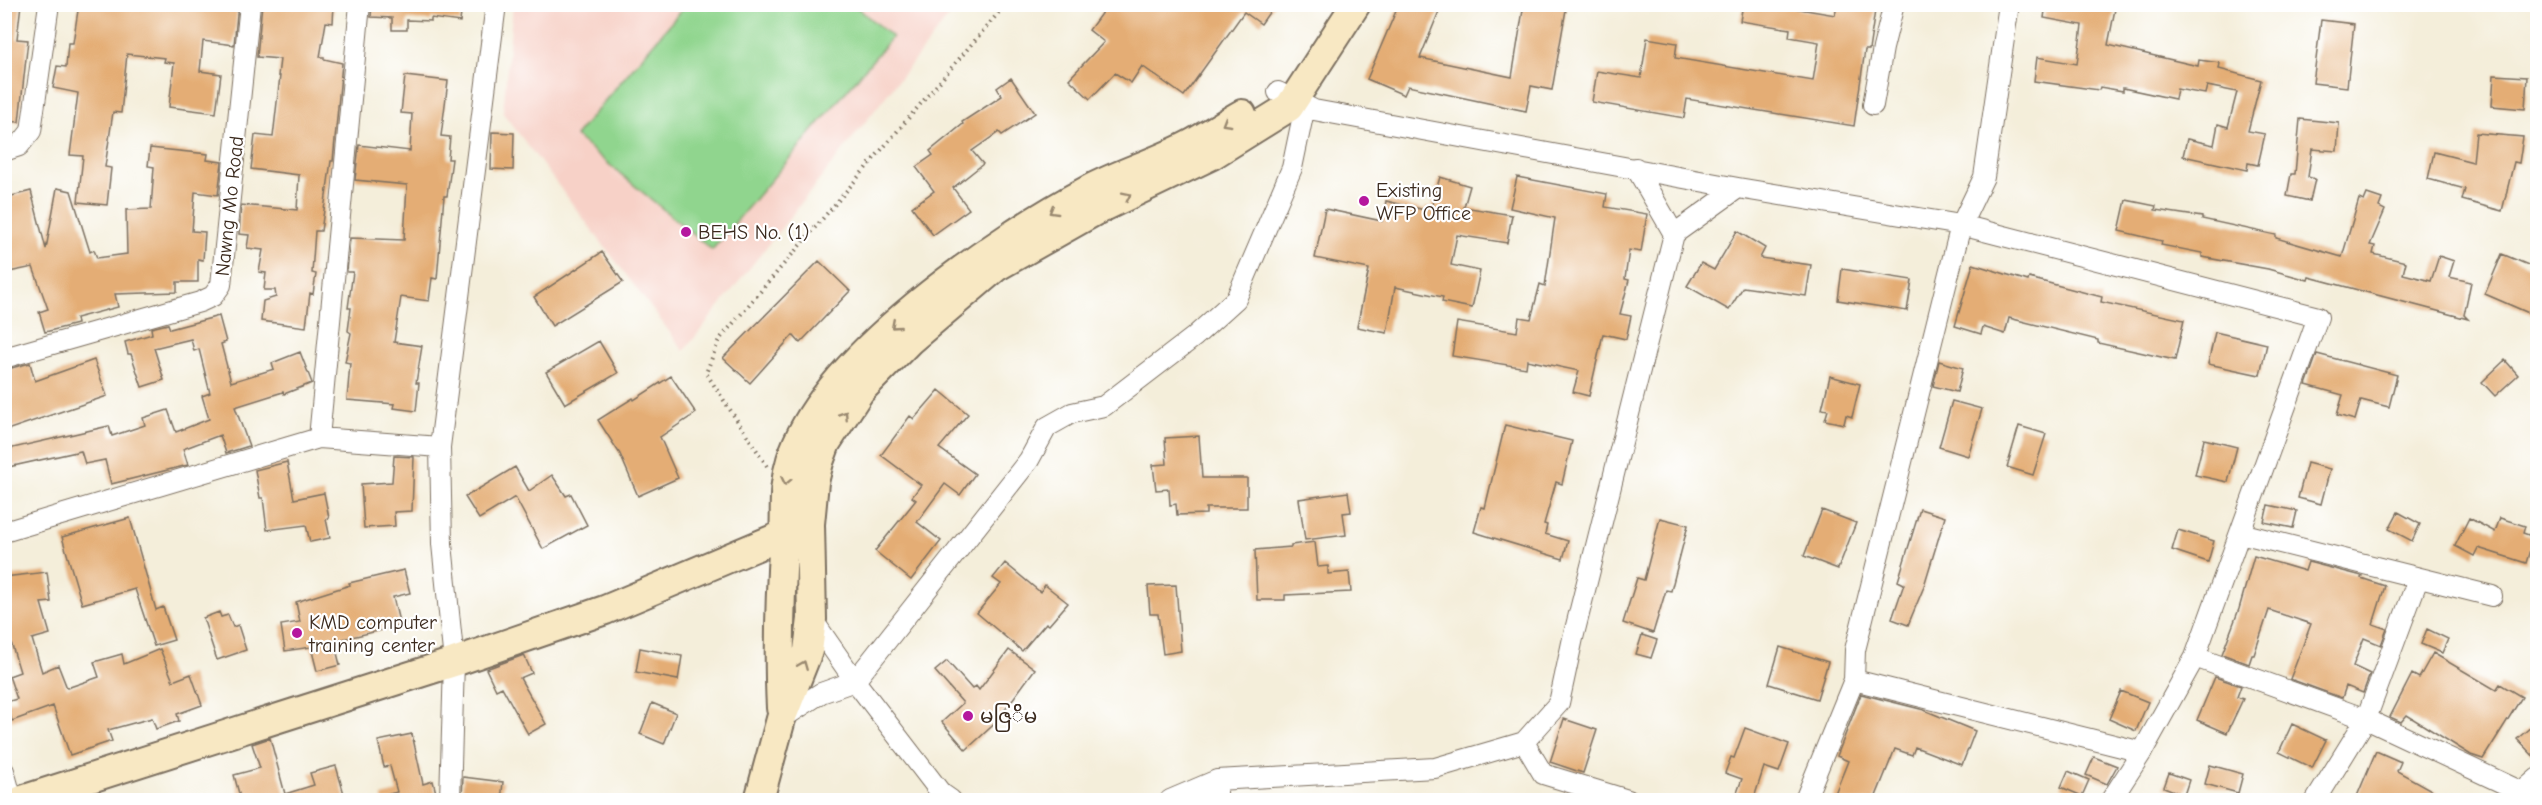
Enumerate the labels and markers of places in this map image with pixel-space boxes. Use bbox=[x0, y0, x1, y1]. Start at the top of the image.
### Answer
place label: Existing WFP Office bbox=[1376, 179, 1471, 225]
marker: Existing WFP Office bbox=[1357, 194, 1371, 208]
place label: BEHS No. (1) bbox=[698, 221, 809, 244]
marker: BEHS No. (1) bbox=[679, 225, 693, 239]
place label: KMD computer training center bbox=[308, 611, 437, 657]
marker: KMD computer training center bbox=[290, 626, 304, 640]
place label: မဇြ်ိမ bbox=[980, 703, 1037, 732]
marker: မဇြ်ိမ bbox=[961, 709, 975, 723]

